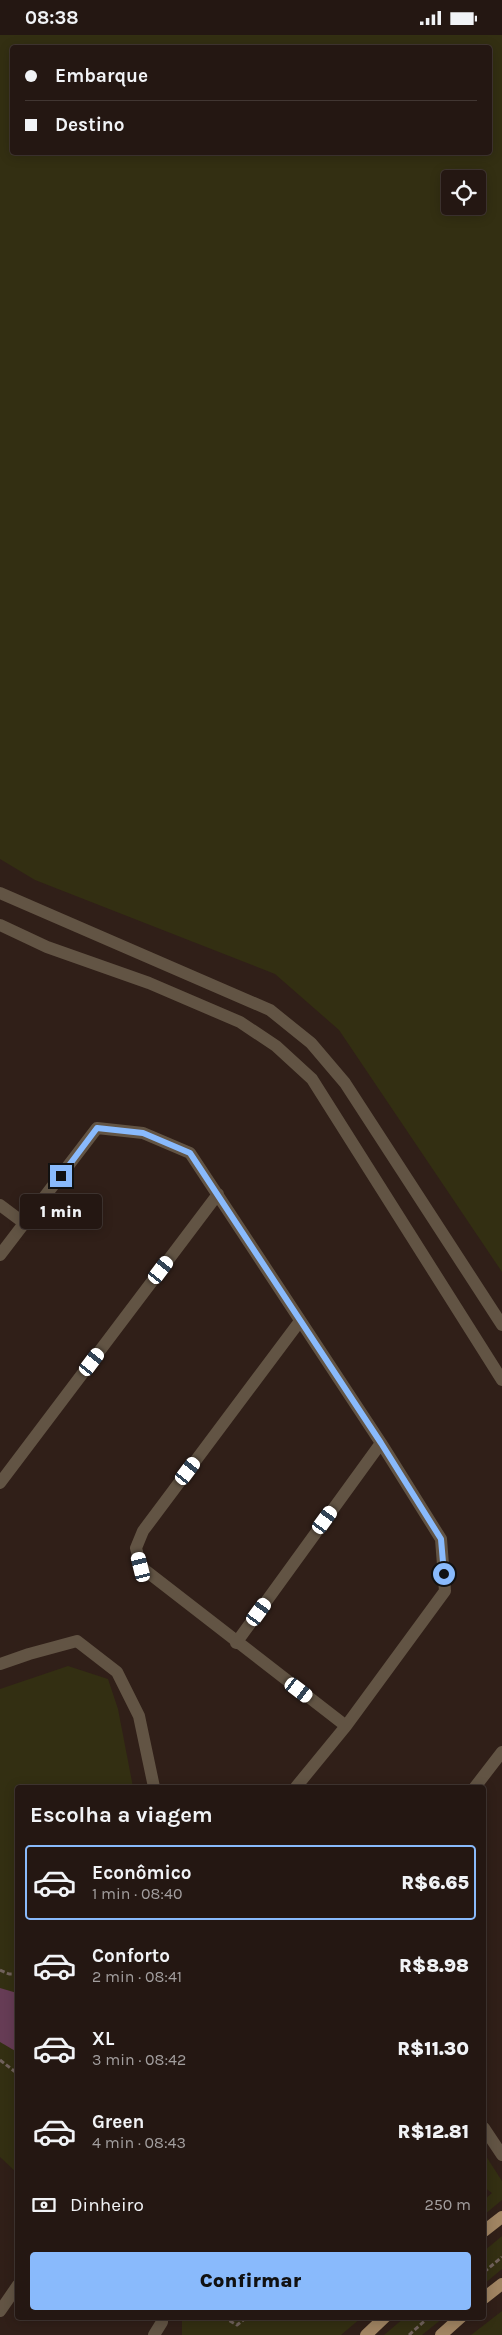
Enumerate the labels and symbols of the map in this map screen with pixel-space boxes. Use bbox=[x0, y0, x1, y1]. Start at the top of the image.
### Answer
route end bbox=[50, 1165, 72, 1187]
callout: 1 min bbox=[20, 1193, 102, 1229]
car bbox=[145, 1254, 176, 1286]
car bbox=[76, 1346, 107, 1378]
car bbox=[172, 1455, 203, 1487]
car bbox=[310, 1503, 339, 1537]
car bbox=[130, 1551, 151, 1583]
route start bbox=[433, 1563, 455, 1585]
car bbox=[244, 1595, 273, 1629]
car bbox=[282, 1675, 315, 1705]

